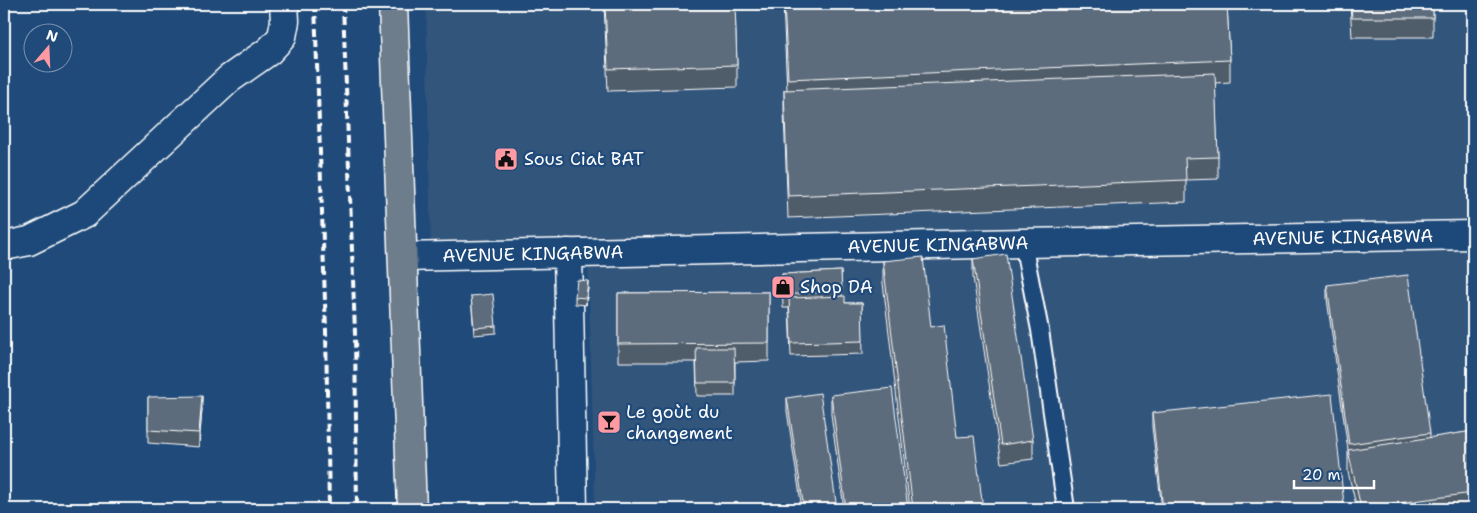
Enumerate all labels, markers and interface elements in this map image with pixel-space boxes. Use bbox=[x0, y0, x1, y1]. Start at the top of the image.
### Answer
north arrow bbox=[22, 22, 72, 72]
text: N bbox=[44, 25, 60, 46]
public building icon: Sous Ciat BAT bbox=[493, 146, 519, 172]
place label: Sous Ciat BAT bbox=[524, 147, 644, 171]
street label: AVENUE KINGABWA bbox=[1252, 224, 1433, 251]
street label: AVENUE KINGABWA bbox=[847, 231, 1029, 259]
street label: AVENUE KINGABWA bbox=[442, 240, 624, 268]
shop icon: Shop DA bbox=[770, 274, 796, 300]
place label: Shop DA bbox=[800, 275, 873, 299]
place label: Le goùt du changement bbox=[626, 400, 733, 445]
bar icon: Le goùt du changement bbox=[596, 409, 622, 435]
scale bar bbox=[1294, 458, 1374, 490]
text: 20 m bbox=[1302, 465, 1341, 485]

